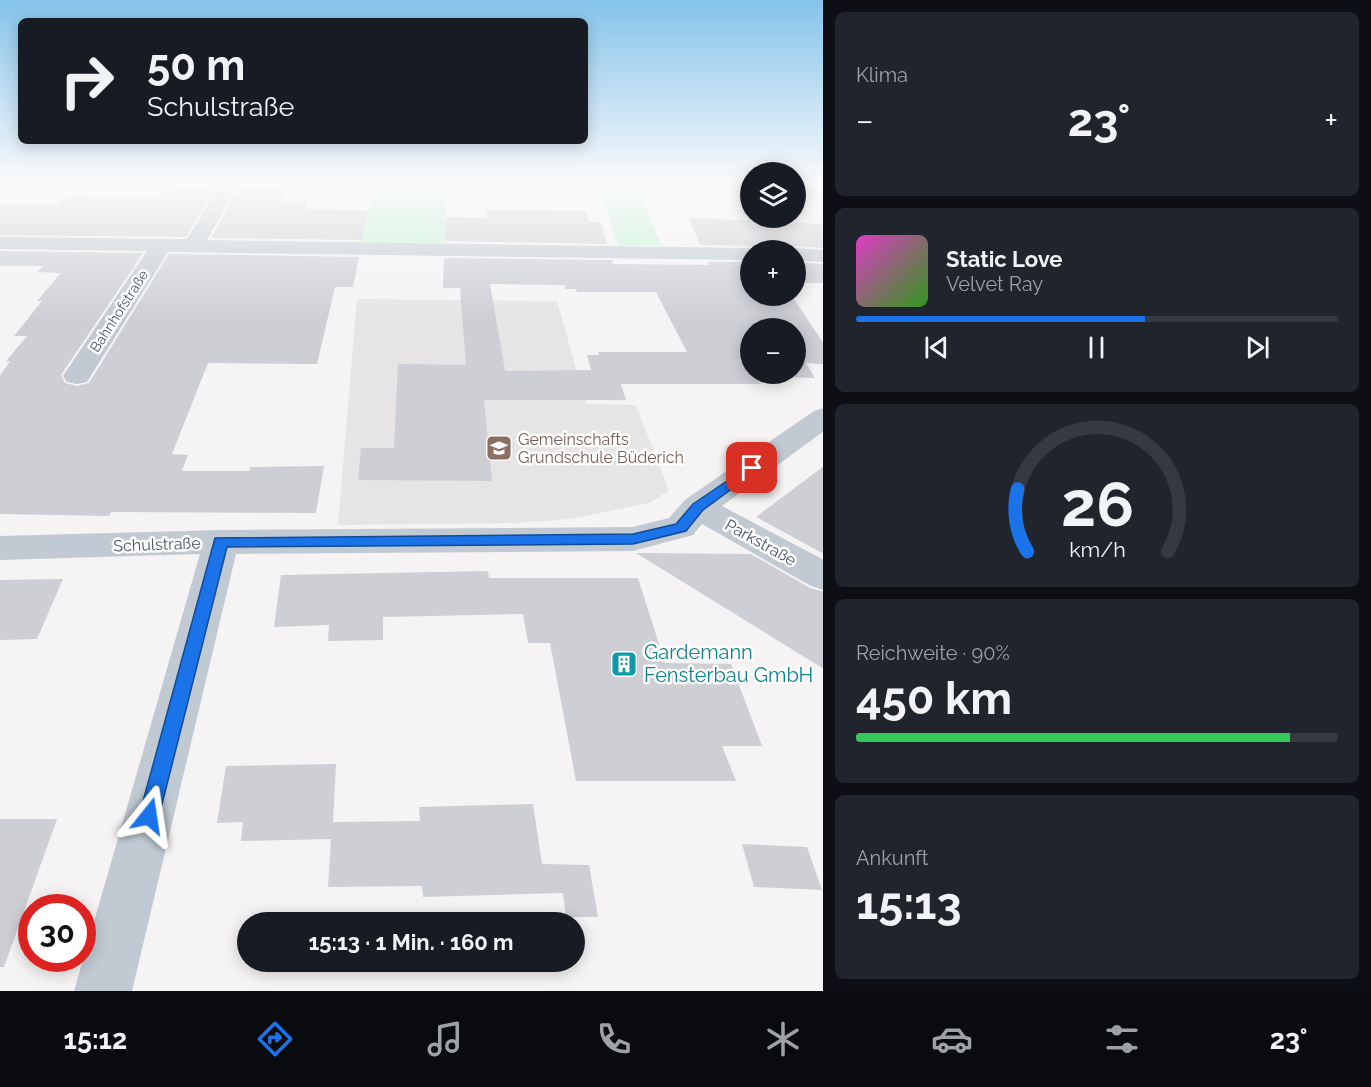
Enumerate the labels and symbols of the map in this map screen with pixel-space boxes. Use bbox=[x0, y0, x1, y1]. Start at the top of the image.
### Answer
street label: Bahnhofstraße bbox=[87, 267, 151, 355]
place label: Gemeinschafts Grundschule Büderich bbox=[518, 430, 684, 467]
school or university icon: Gemeinschafts Grundschule Büderich bbox=[484, 433, 514, 463]
pin bbox=[726, 442, 777, 493]
street label: Parkstraße bbox=[722, 515, 800, 570]
street label: Schulstraße bbox=[113, 533, 201, 556]
place label: Gardemann Fensterbau GmbH bbox=[644, 640, 813, 687]
building icon: Gardemann Fensterbau GmbH bbox=[609, 649, 639, 679]
position arrow bbox=[117, 784, 181, 848]
speed limit sign: 30 bbox=[18, 894, 96, 972]

